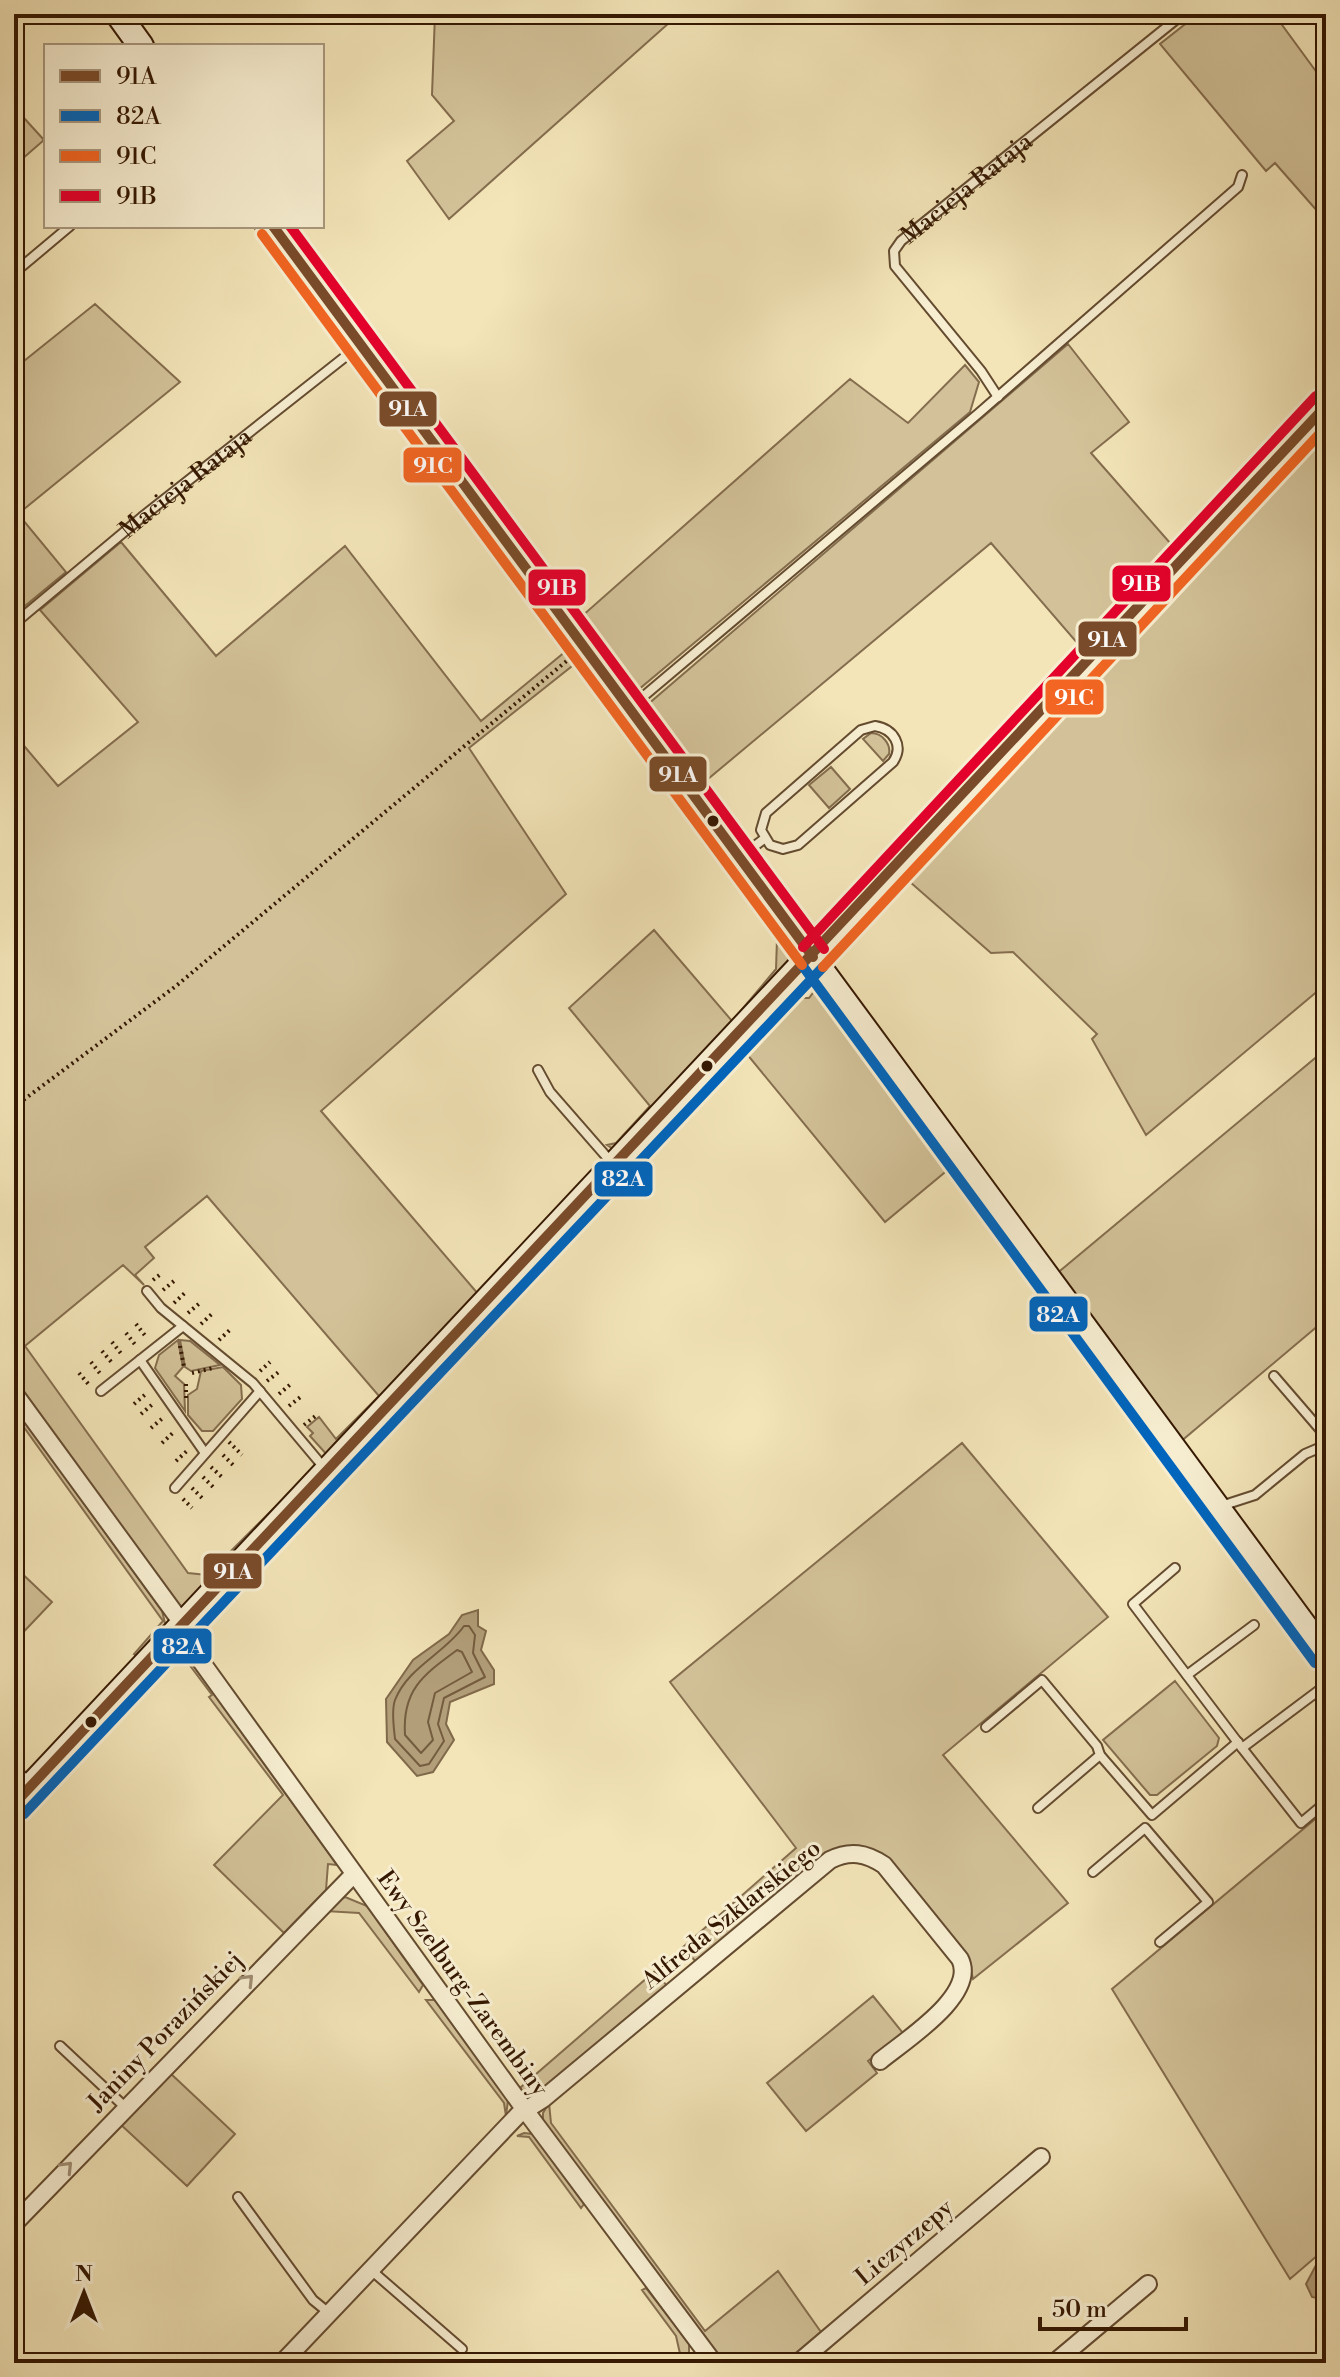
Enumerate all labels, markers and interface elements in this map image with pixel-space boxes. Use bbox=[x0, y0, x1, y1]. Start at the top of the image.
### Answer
legend bbox=[44, 44, 324, 228]
text: 91A bbox=[116, 62, 157, 92]
text: 82A bbox=[116, 102, 161, 132]
street label: Macieja Rataja bbox=[895, 126, 1040, 251]
text: 91C bbox=[116, 142, 157, 172]
text: 91B bbox=[116, 182, 157, 212]
line badge: 91A bbox=[378, 390, 438, 428]
text: 91A bbox=[388, 396, 429, 423]
street label: Macieja Rataja bbox=[114, 422, 259, 545]
line badge: 91C bbox=[402, 446, 463, 484]
text: 91C bbox=[413, 453, 453, 480]
line badge: 91B bbox=[1111, 564, 1172, 603]
line badge: 91B bbox=[527, 568, 587, 607]
text: 91B bbox=[1121, 571, 1161, 598]
text: 91B bbox=[537, 575, 577, 602]
line badge: 91A bbox=[1077, 620, 1138, 658]
text: 91A bbox=[1087, 627, 1128, 654]
line badge: 91C bbox=[1044, 678, 1105, 716]
text: 91C bbox=[1054, 685, 1094, 712]
line badge: 91A bbox=[648, 755, 708, 793]
text: 91A bbox=[658, 762, 699, 789]
unlabelled marker bbox=[705, 813, 721, 829]
unlabelled marker bbox=[699, 1058, 715, 1074]
line badge: 82A bbox=[593, 1160, 654, 1198]
text: 82A bbox=[601, 1166, 646, 1193]
line badge: 82A bbox=[1028, 1295, 1089, 1333]
text: 82A bbox=[1036, 1302, 1081, 1329]
line badge: 91A bbox=[202, 1552, 263, 1590]
text: 91A bbox=[213, 1559, 254, 1586]
line badge: 82A bbox=[152, 1627, 213, 1665]
text: 82A bbox=[161, 1634, 206, 1661]
unlabelled marker bbox=[83, 1714, 99, 1730]
street label: Alfreda Szklarskiego bbox=[635, 1833, 827, 1997]
street label: Ewy Szelburg-Zarembiny bbox=[370, 1865, 554, 2103]
street label: Janiny Porazińskiej bbox=[81, 1945, 250, 2119]
one-way arrow bbox=[239, 1975, 253, 1989]
one-way arrow bbox=[58, 2162, 73, 2176]
street label: Liczyrzepy bbox=[850, 2193, 960, 2292]
north arrow bbox=[44, 2253, 124, 2333]
text: N bbox=[75, 2261, 93, 2288]
scale bar bbox=[1040, 2281, 1186, 2331]
text: 50 m bbox=[1052, 2295, 1107, 2325]

